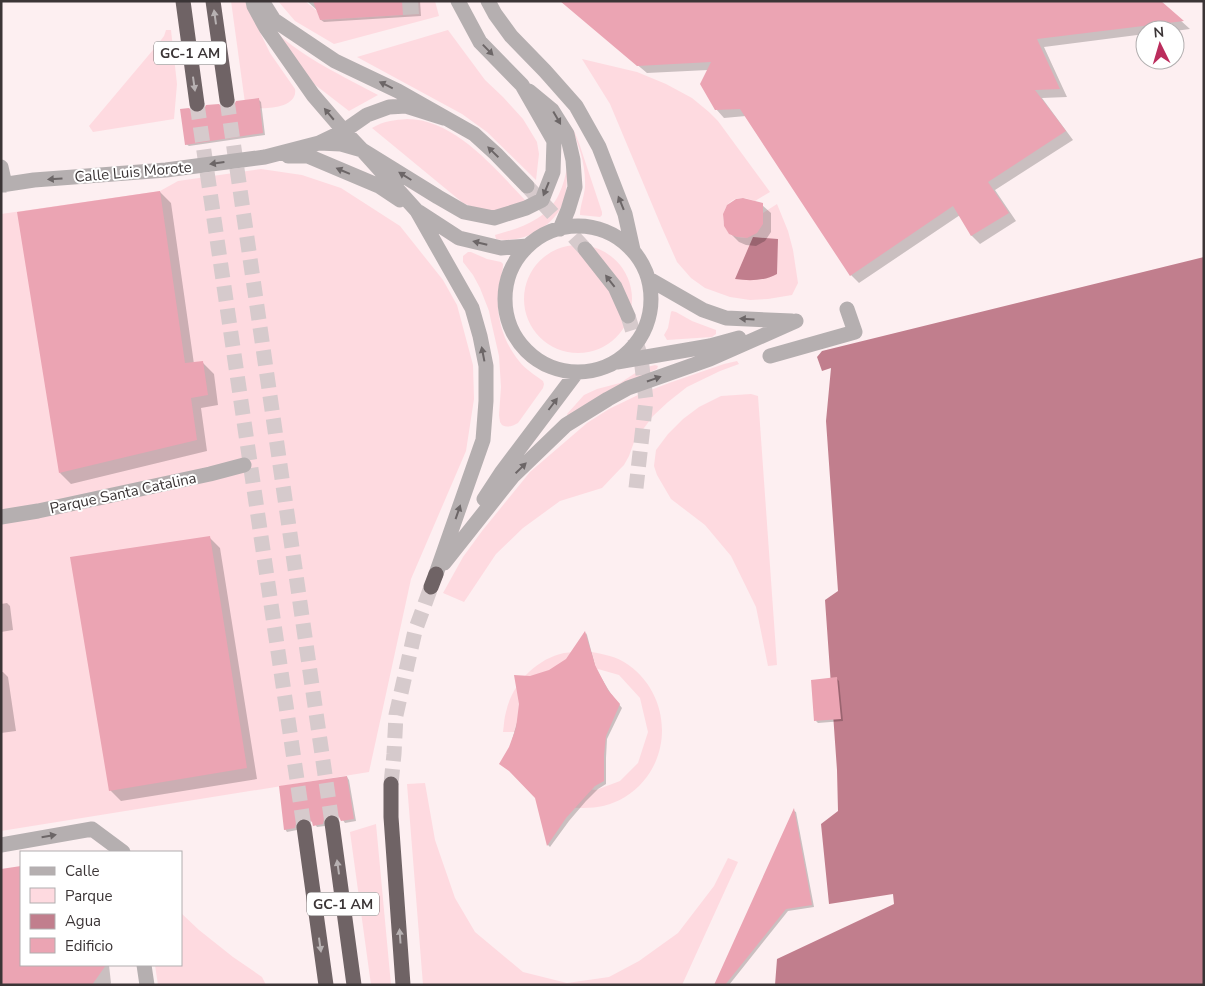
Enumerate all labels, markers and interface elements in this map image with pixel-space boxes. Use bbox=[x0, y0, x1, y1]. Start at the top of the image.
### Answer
one-way arrow bbox=[211, 8, 219, 24]
north arrow bbox=[1135, 20, 1185, 70]
text: N bbox=[1153, 23, 1165, 42]
road number: GC-1 AM bbox=[154, 42, 226, 64]
one-way arrow bbox=[482, 44, 494, 56]
one-way arrow bbox=[191, 76, 199, 92]
one-way arrow bbox=[379, 81, 393, 89]
one-way arrow bbox=[324, 108, 335, 121]
one-way arrow bbox=[553, 112, 562, 125]
one-way arrow bbox=[487, 146, 499, 158]
street label: Calle Luis Morote bbox=[74, 157, 192, 187]
one-way arrow bbox=[209, 159, 225, 167]
one-way arrow bbox=[336, 167, 351, 174]
one-way arrow bbox=[399, 172, 412, 181]
one-way arrow bbox=[47, 175, 63, 183]
one-way arrow bbox=[542, 182, 550, 196]
one-way arrow bbox=[617, 195, 625, 210]
one-way arrow bbox=[473, 239, 488, 247]
one-way arrow bbox=[604, 275, 615, 288]
one-way arrow bbox=[739, 315, 755, 323]
one-way arrow bbox=[479, 346, 487, 362]
one-way arrow bbox=[647, 374, 662, 382]
one-way arrow bbox=[547, 398, 558, 411]
one-way arrow bbox=[515, 462, 527, 474]
street label: Parque Santa Catalina bbox=[48, 468, 198, 518]
one-way arrow bbox=[454, 504, 462, 519]
one-way arrow bbox=[42, 832, 58, 840]
legend bbox=[20, 851, 182, 966]
one-way arrow bbox=[334, 859, 342, 875]
text: Calle bbox=[65, 861, 100, 881]
text: Parque bbox=[65, 886, 113, 906]
road number: GC-1 AM bbox=[307, 892, 379, 916]
text: Agua bbox=[65, 911, 101, 931]
one-way arrow bbox=[396, 928, 404, 944]
text: Edificio bbox=[65, 936, 113, 956]
one-way arrow bbox=[316, 937, 324, 953]

